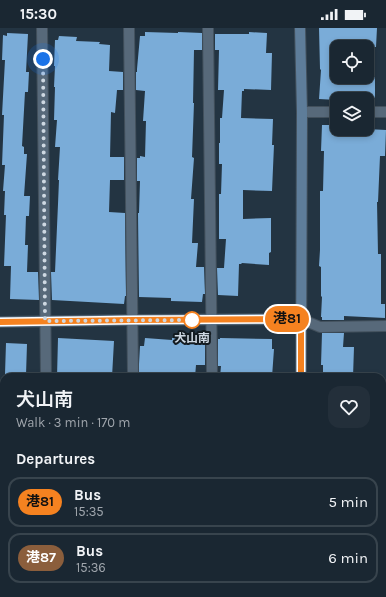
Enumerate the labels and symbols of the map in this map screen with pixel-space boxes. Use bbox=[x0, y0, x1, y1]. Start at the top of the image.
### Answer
your location bbox=[33, 49, 53, 69]
line badge: 港81 bbox=[264, 306, 310, 332]
marker: 犬山南 bbox=[183, 311, 201, 329]
place label: 犬山南 bbox=[174, 331, 210, 345]

